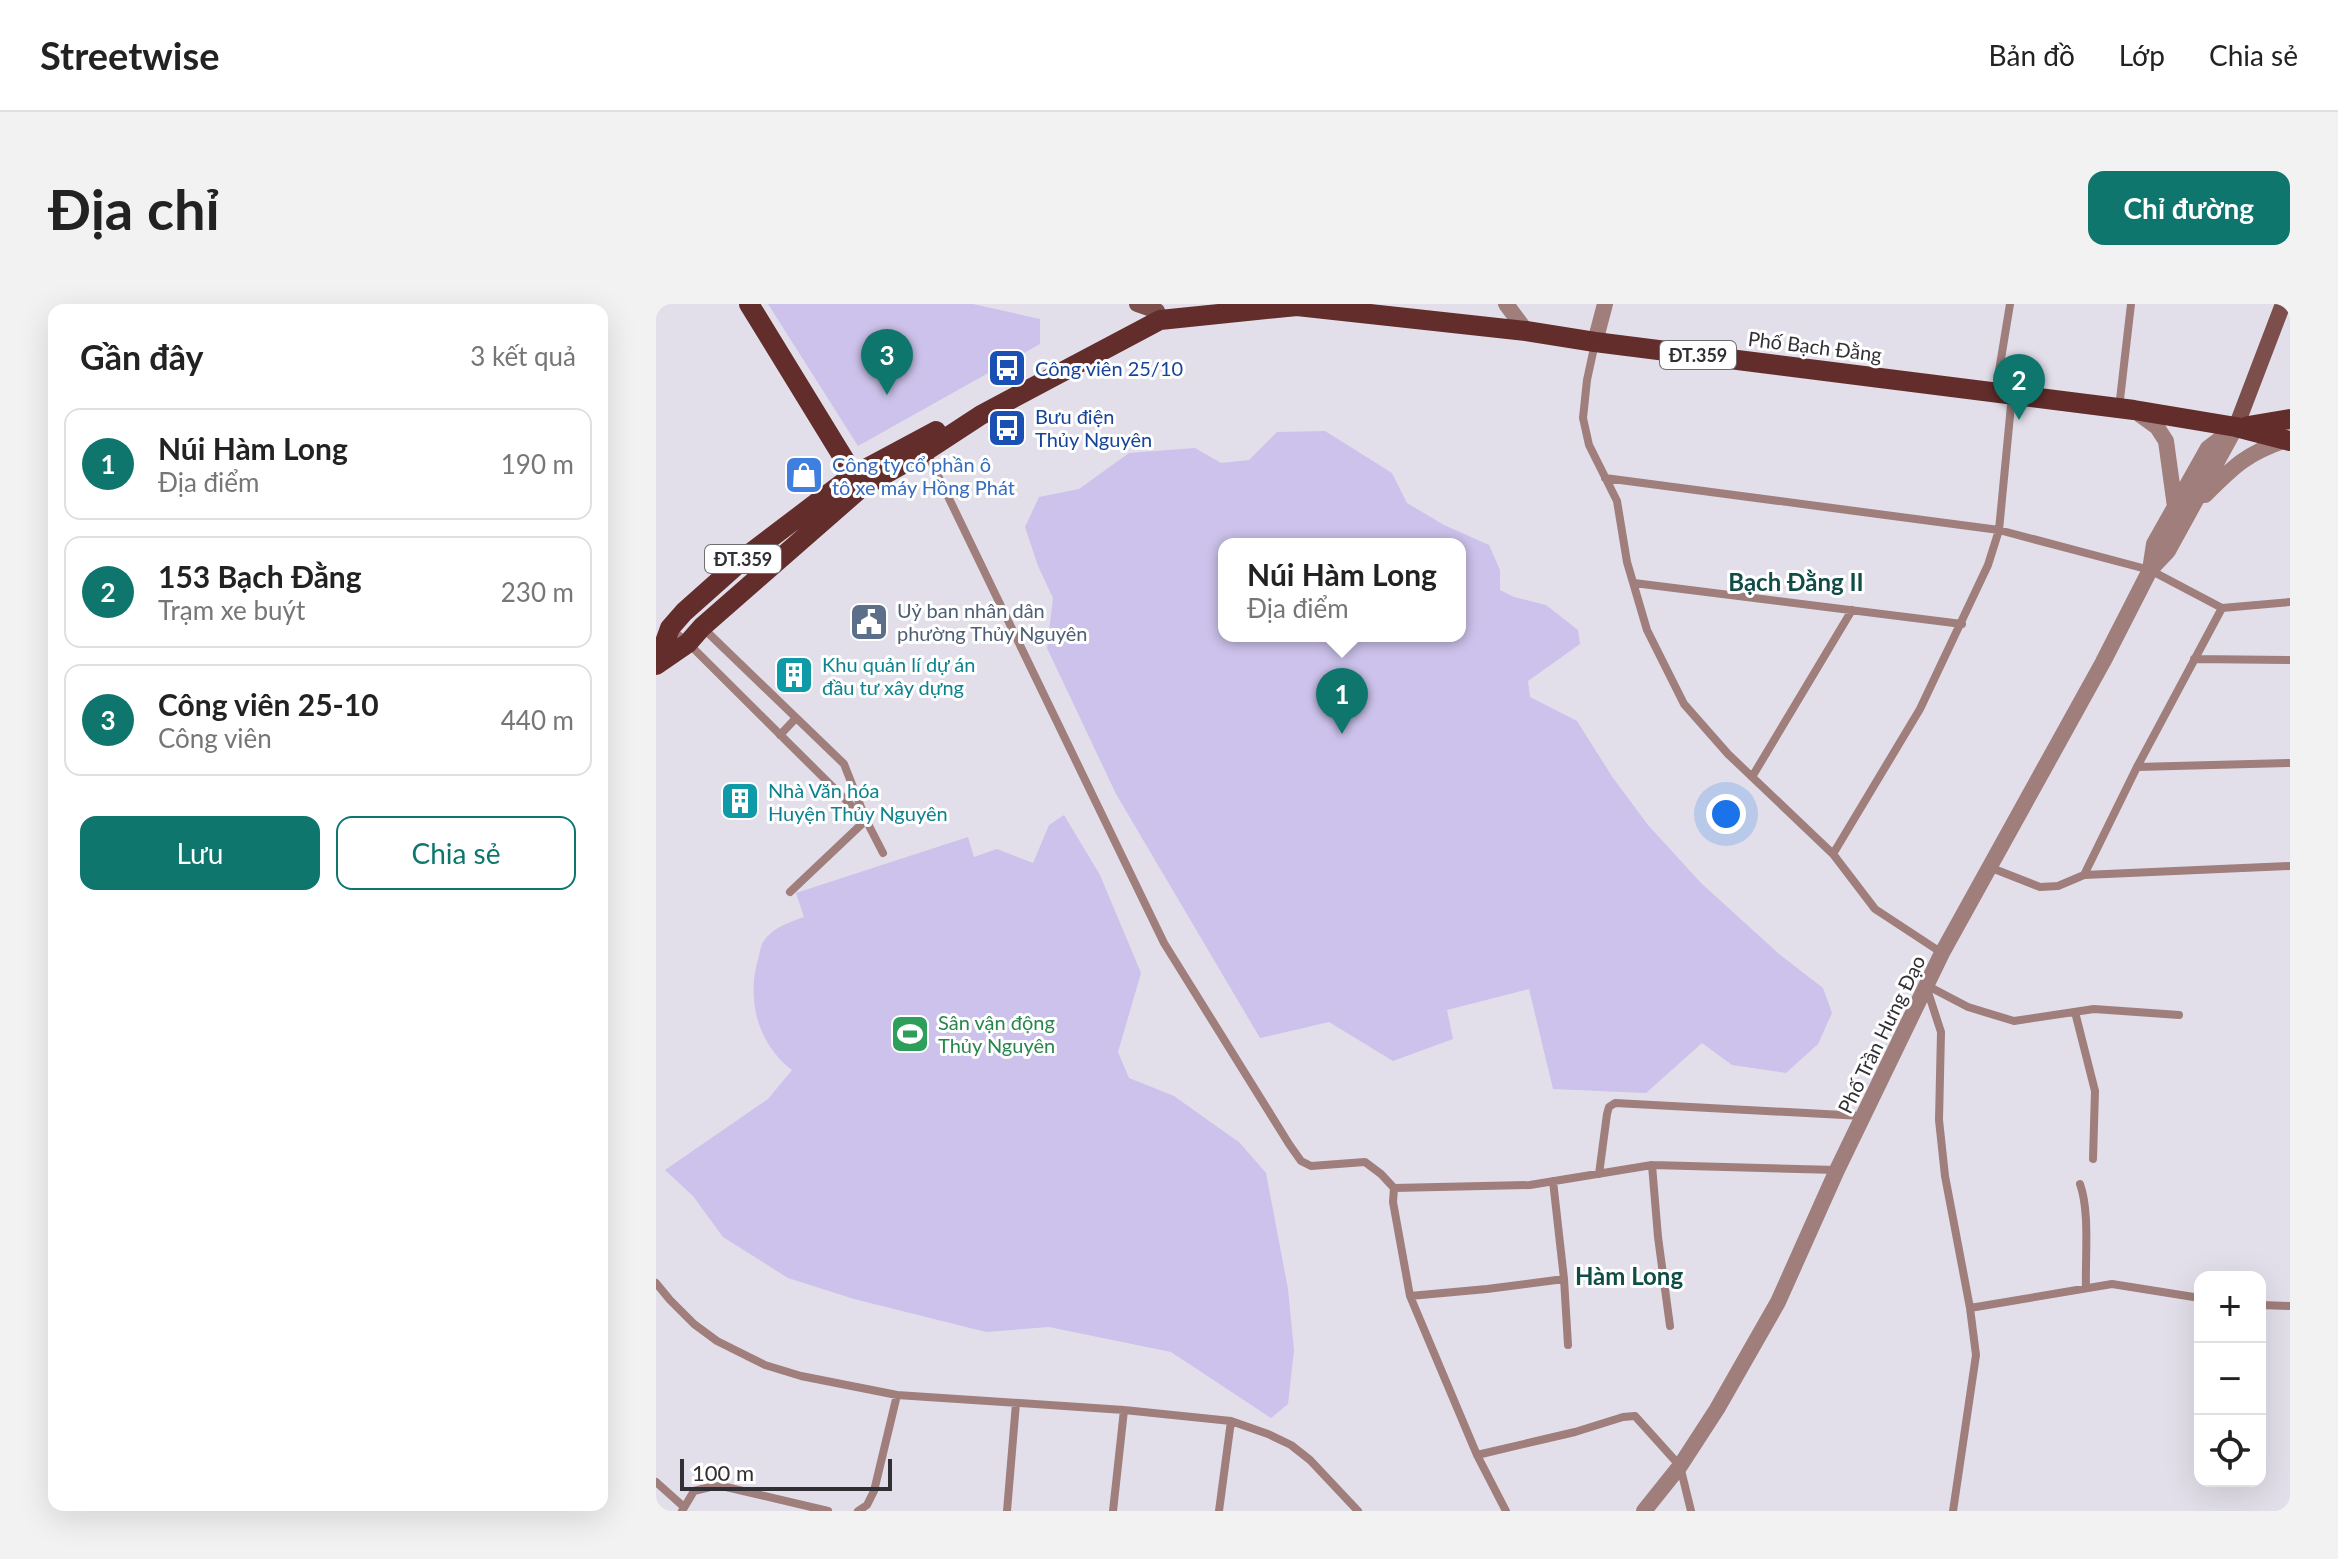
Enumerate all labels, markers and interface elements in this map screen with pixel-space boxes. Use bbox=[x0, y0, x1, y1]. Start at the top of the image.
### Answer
text: Streetwise bbox=[40, 32, 219, 78]
text: Bản đồ bbox=[1989, 38, 2075, 72]
text: Lớp bbox=[2119, 38, 2165, 72]
text: Chia sẻ bbox=[2209, 38, 2298, 72]
button: Chỉ đường bbox=[2088, 171, 2290, 245]
text: Địa chỉ bbox=[48, 175, 220, 242]
street label: Phố Bạch Đằng bbox=[1747, 326, 1883, 366]
pin: 3 bbox=[861, 329, 913, 395]
text: Gần đây bbox=[80, 336, 203, 377]
text: 3 kết quả bbox=[470, 340, 576, 372]
road number: ĐT.359 bbox=[1660, 341, 1736, 369]
bus stop icon: Công viên 25/10 bbox=[986, 347, 1028, 389]
pin: 2 bbox=[1993, 354, 2045, 420]
place label: Công viên 25/10 bbox=[1035, 356, 1183, 380]
place label: Bưu điện Thủy Nguyên bbox=[1035, 404, 1152, 451]
bus stop icon: Bưu điện Thủy Nguyên bbox=[986, 407, 1028, 449]
text: Núi Hàm Long bbox=[158, 430, 348, 466]
text: 1 bbox=[100, 448, 116, 480]
text: 190 m bbox=[501, 448, 574, 480]
place label: Công ty cổ phần ô tô xe máy Hồng Phát bbox=[832, 452, 1015, 499]
shop icon: Công ty cổ phần ô tô xe máy Hồng Phát bbox=[783, 454, 825, 496]
text: Địa điểm bbox=[158, 466, 259, 498]
popup bbox=[1218, 538, 1466, 642]
road number: ĐT.359 bbox=[705, 545, 781, 573]
text: Núi Hàm Long bbox=[1247, 556, 1437, 592]
text: 153 Bạch Đằng bbox=[158, 558, 362, 594]
district label: Bạch Đằng II bbox=[1728, 567, 1864, 596]
text: 2 bbox=[100, 576, 116, 608]
text: 230 m bbox=[501, 576, 574, 608]
text: Địa điểm bbox=[1247, 592, 1349, 624]
text: Trạm xe buýt bbox=[158, 594, 305, 626]
place label: Uỷ ban nhân dân phường Thủy Nguyên bbox=[897, 598, 1087, 645]
public building icon: Uỷ ban nhân dân phường Thủy Nguyên bbox=[848, 601, 890, 643]
place label: Khu quản lí dự án đầu tư xây dựng bbox=[822, 652, 975, 699]
building icon: Khu quản lí dự án đầu tư xây dựng bbox=[773, 654, 815, 696]
pin: 1 bbox=[1316, 668, 1368, 734]
text: Công viên 25-10 bbox=[158, 686, 379, 722]
text: 3 bbox=[100, 704, 116, 736]
text: 440 m bbox=[501, 704, 574, 736]
text: Công viên bbox=[158, 722, 272, 754]
place label: Nhà Văn hóa Huyện Thủy Nguyên bbox=[768, 778, 948, 825]
building icon: Nhà Văn hóa Huyện Thủy Nguyên bbox=[719, 780, 761, 822]
your location bbox=[1706, 794, 1746, 834]
button: Lưu bbox=[80, 816, 320, 890]
button: Chia sẻ bbox=[336, 816, 576, 890]
street label: Phố Trần Hưng Đạo bbox=[1832, 951, 1930, 1117]
place label: Sân vận động Thủy Nguyên bbox=[938, 1010, 1055, 1057]
sports icon: Sân vận động Thủy Nguyên bbox=[889, 1013, 931, 1055]
district label: Hàm Long bbox=[1575, 1261, 1683, 1290]
map controls bbox=[2194, 1271, 2266, 1487]
button: + bbox=[2194, 1271, 2266, 1343]
button: − bbox=[2194, 1343, 2266, 1415]
button: locate bbox=[2194, 1415, 2266, 1487]
scale bar bbox=[680, 1455, 892, 1491]
text: 100 m bbox=[692, 1459, 754, 1486]

